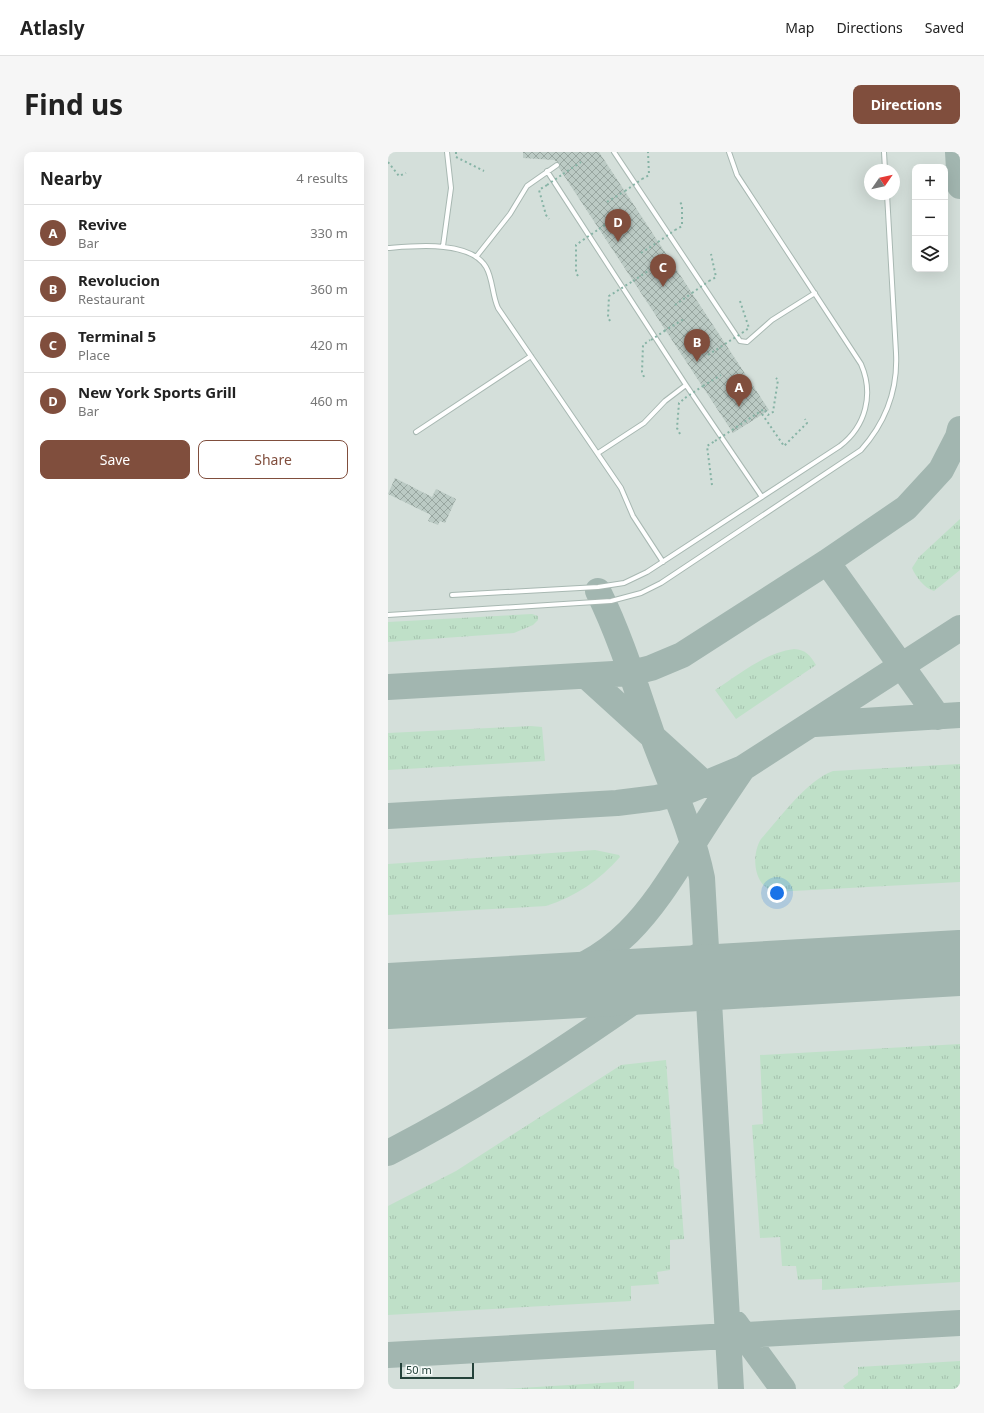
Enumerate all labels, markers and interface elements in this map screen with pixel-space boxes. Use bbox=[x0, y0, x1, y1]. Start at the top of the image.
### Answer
text: Atlasly bbox=[20, 15, 85, 41]
text: Map bbox=[785, 18, 814, 37]
text: Directions bbox=[836, 18, 903, 37]
text: Saved bbox=[925, 18, 964, 37]
text: Find us bbox=[24, 85, 123, 123]
button: Directions bbox=[853, 85, 960, 124]
north arrow bbox=[864, 164, 900, 200]
map controls bbox=[912, 164, 948, 272]
button: + bbox=[912, 164, 948, 200]
text: Nearby bbox=[40, 167, 102, 190]
text: 4 results bbox=[296, 169, 348, 187]
button: − bbox=[912, 200, 948, 236]
pin: D bbox=[605, 209, 631, 242]
text: Revive bbox=[78, 214, 127, 234]
text: A bbox=[49, 224, 58, 242]
text: 330 m bbox=[310, 224, 348, 242]
text: Bar bbox=[78, 234, 99, 252]
button: layers bbox=[912, 236, 948, 272]
pin: C bbox=[650, 254, 676, 287]
text: Revolucion bbox=[78, 270, 160, 290]
text: B bbox=[49, 280, 57, 298]
text: 360 m bbox=[310, 280, 348, 298]
text: Restaurant bbox=[78, 290, 145, 308]
text: Terminal 5 bbox=[78, 326, 156, 346]
pin: B bbox=[684, 329, 710, 362]
text: C bbox=[49, 336, 57, 354]
text: 420 m bbox=[310, 336, 348, 354]
text: Place bbox=[78, 346, 110, 364]
pin: A bbox=[726, 374, 752, 407]
text: New York Sports Grill bbox=[78, 382, 236, 402]
text: D bbox=[48, 392, 58, 410]
text: 460 m bbox=[310, 392, 348, 410]
text: Bar bbox=[78, 402, 99, 420]
button: Save bbox=[40, 440, 190, 479]
button: Share bbox=[198, 440, 348, 479]
your location bbox=[767, 883, 787, 903]
scale bar bbox=[400, 1361, 474, 1380]
text: 50 m bbox=[406, 1362, 432, 1377]

